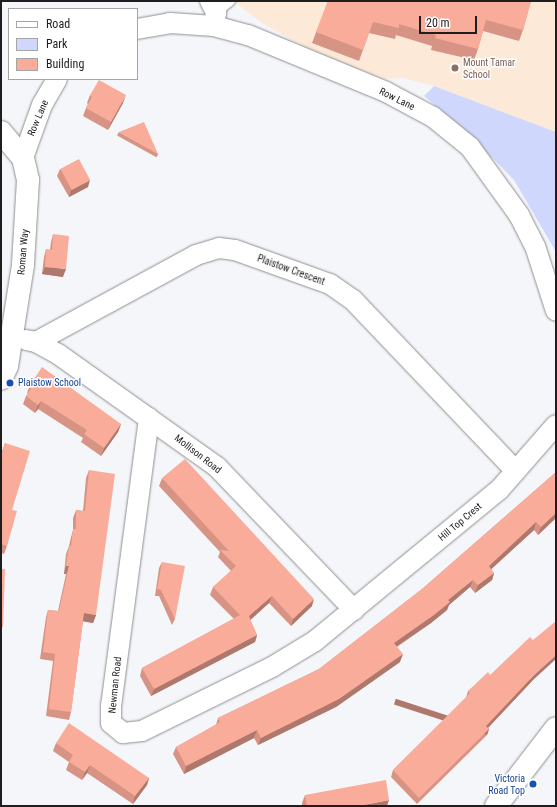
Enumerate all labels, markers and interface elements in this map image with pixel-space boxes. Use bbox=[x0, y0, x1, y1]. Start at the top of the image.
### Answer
legend bbox=[8, 8, 138, 80]
scale bar bbox=[421, 8, 479, 34]
text: 20 m bbox=[426, 16, 450, 30]
text: Road bbox=[46, 17, 70, 31]
text: Park bbox=[46, 37, 67, 51]
place label: Mount Tamar School bbox=[463, 56, 515, 80]
text: Building bbox=[46, 57, 84, 71]
marker: Mount Tamar School bbox=[450, 63, 460, 73]
street label: Row Lane bbox=[377, 85, 417, 113]
street label: Row Lane bbox=[25, 98, 51, 138]
street label: Roman Way bbox=[15, 229, 31, 275]
street label: Plaistow Crescent bbox=[256, 252, 326, 288]
place label: Plaistow School bbox=[18, 377, 81, 389]
marker: Plaistow School bbox=[5, 378, 15, 388]
street label: Mollison Road bbox=[172, 432, 224, 476]
street label: Hill Top Crest bbox=[436, 500, 484, 544]
street label: Newman Road bbox=[106, 656, 124, 714]
place label: Victoria Road Top bbox=[488, 772, 525, 796]
marker: Victoria Road Top bbox=[528, 779, 538, 789]

